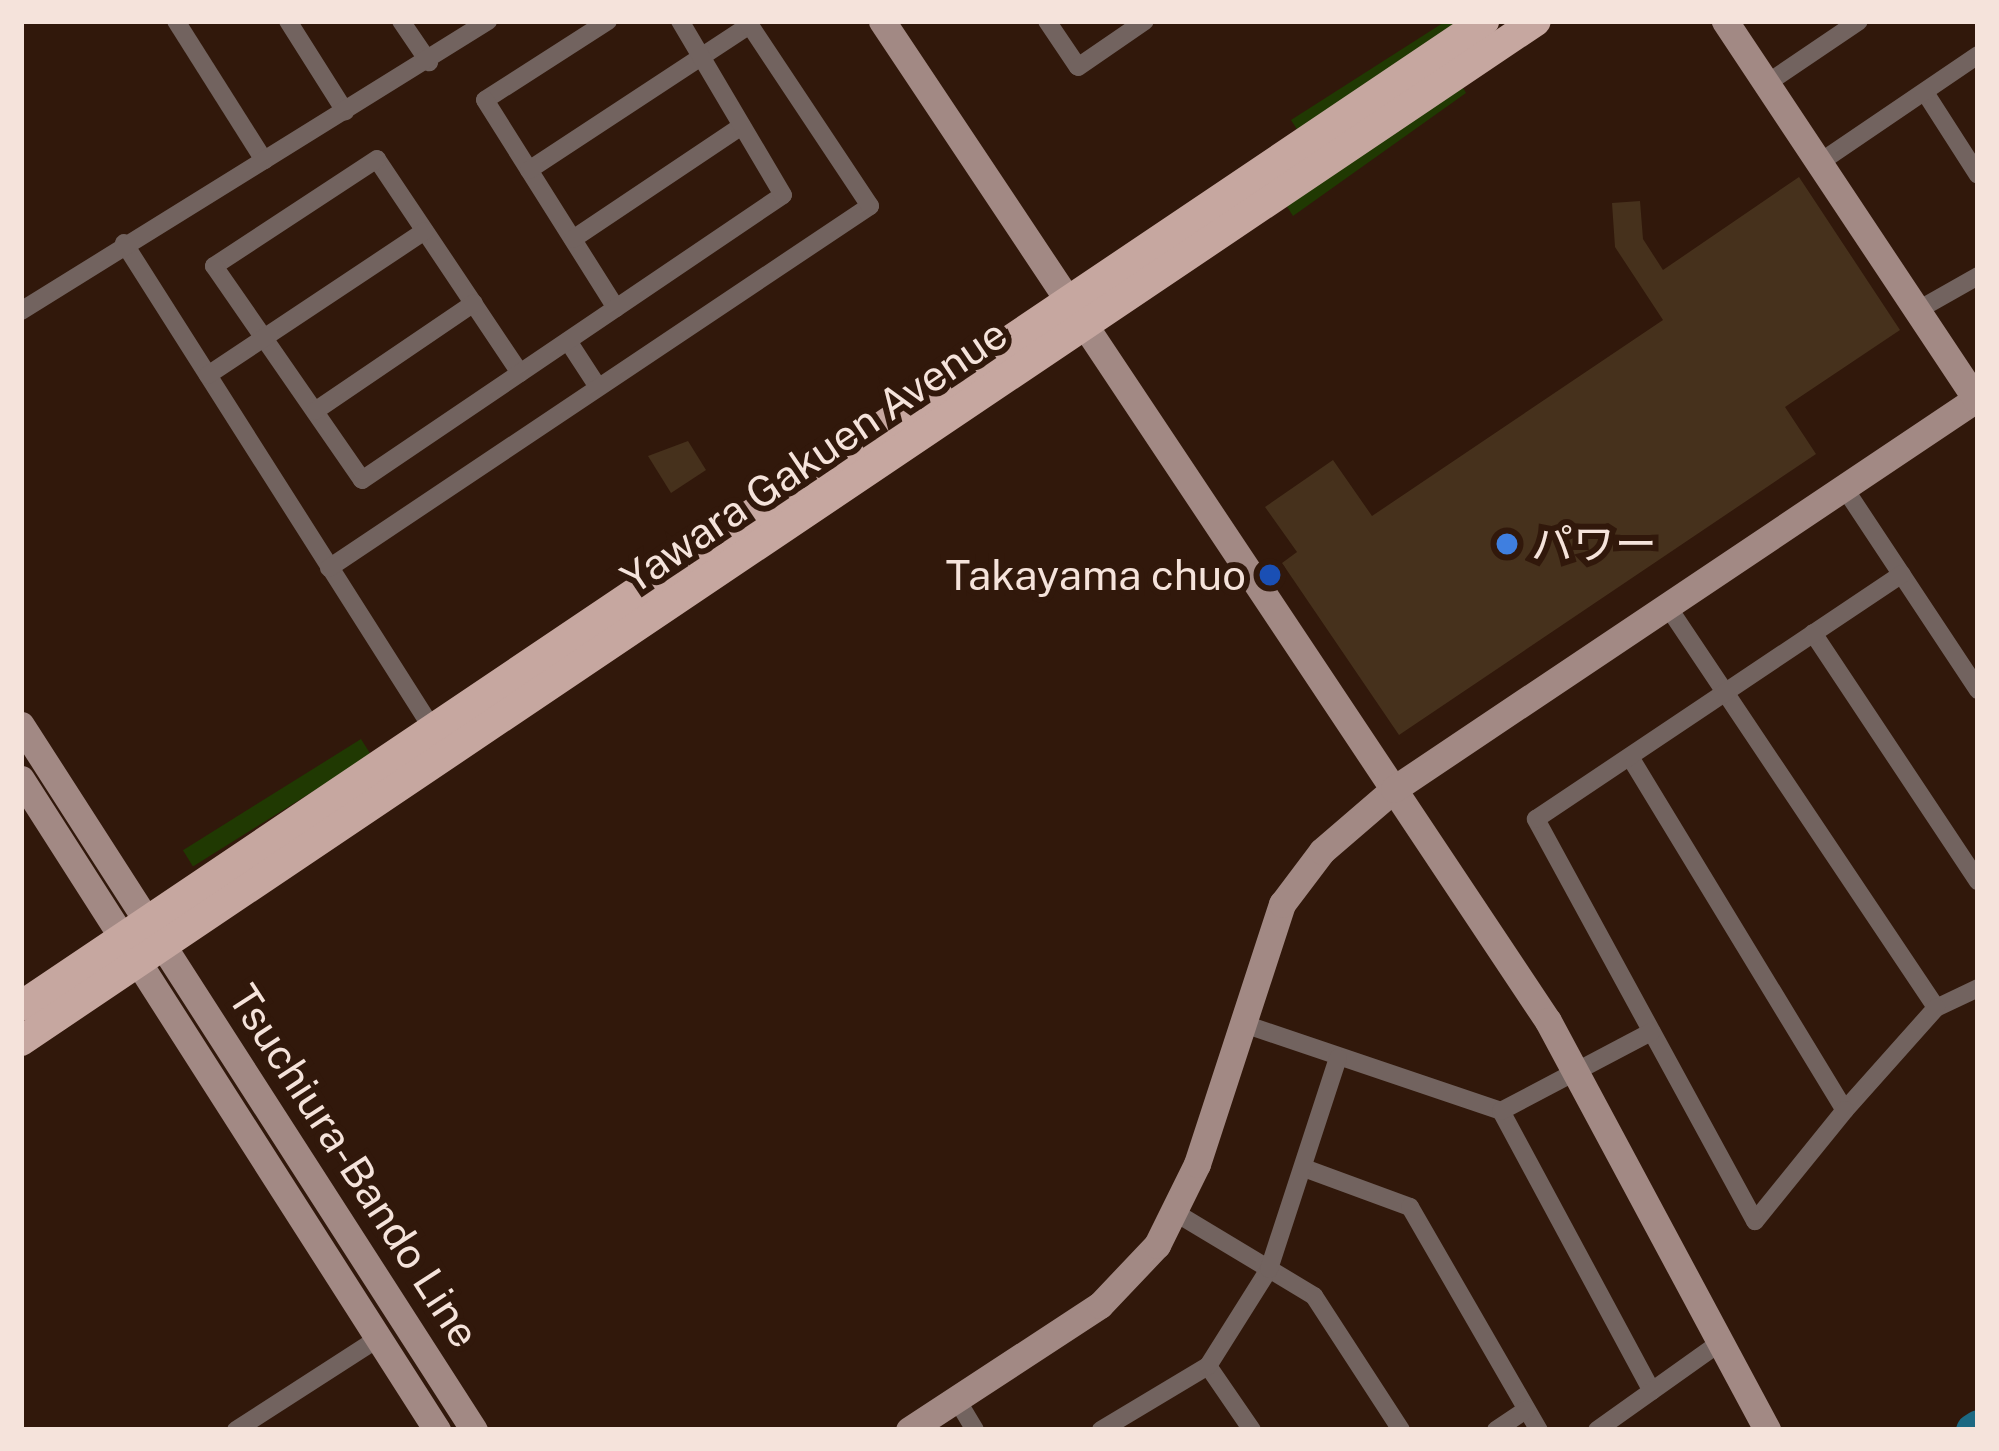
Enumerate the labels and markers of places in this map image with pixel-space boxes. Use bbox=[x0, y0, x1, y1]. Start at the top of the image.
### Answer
place label: パワー bbox=[1531, 519, 1657, 569]
marker: パワー bbox=[1494, 531, 1520, 557]
place label: Takayama chuo bbox=[945, 550, 1246, 600]
marker: Takayama chuo bbox=[1257, 562, 1283, 588]

